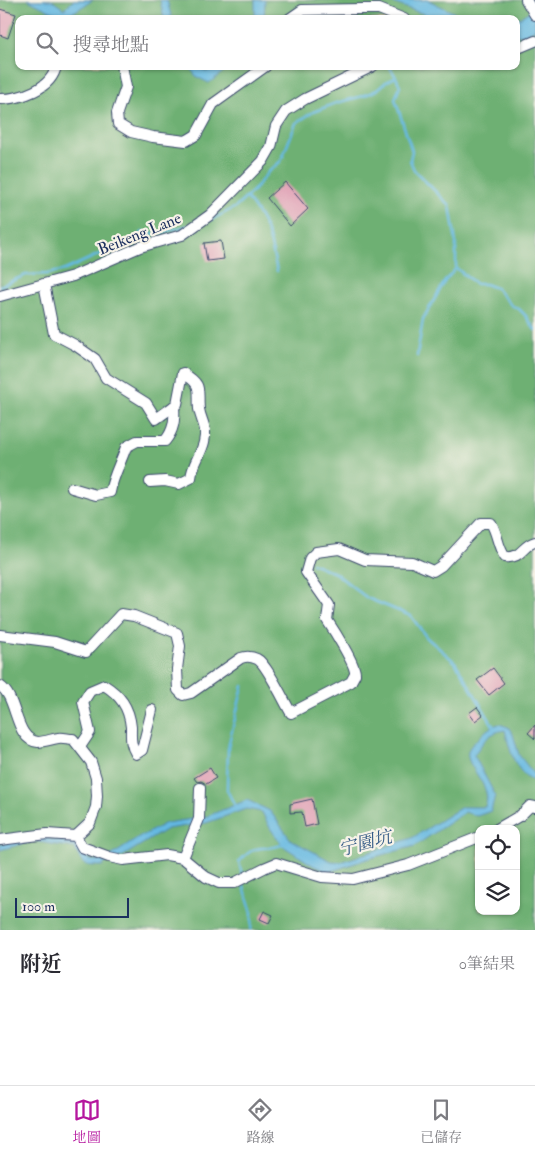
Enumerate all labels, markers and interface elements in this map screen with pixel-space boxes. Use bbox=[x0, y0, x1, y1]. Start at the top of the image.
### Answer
search box bbox=[15, 15, 520, 70]
icon: search bbox=[33, 29, 61, 57]
text: 搜尋地點 bbox=[73, 33, 149, 57]
street label: Beikeng Lane bbox=[95, 208, 184, 260]
water label: 宁園坑 bbox=[336, 825, 397, 862]
map controls bbox=[475, 825, 520, 915]
button: locate bbox=[475, 825, 520, 870]
button: layers bbox=[475, 870, 520, 915]
scale bar bbox=[15, 895, 129, 918]
text: 100 m bbox=[22, 898, 55, 915]
text: 附近 bbox=[20, 951, 62, 978]
text: 0筆結果 bbox=[459, 954, 515, 974]
tab: 地圖 bbox=[73, 1096, 101, 1146]
tab: 路線 bbox=[246, 1096, 274, 1146]
tab: 已儲存 bbox=[420, 1096, 462, 1146]

